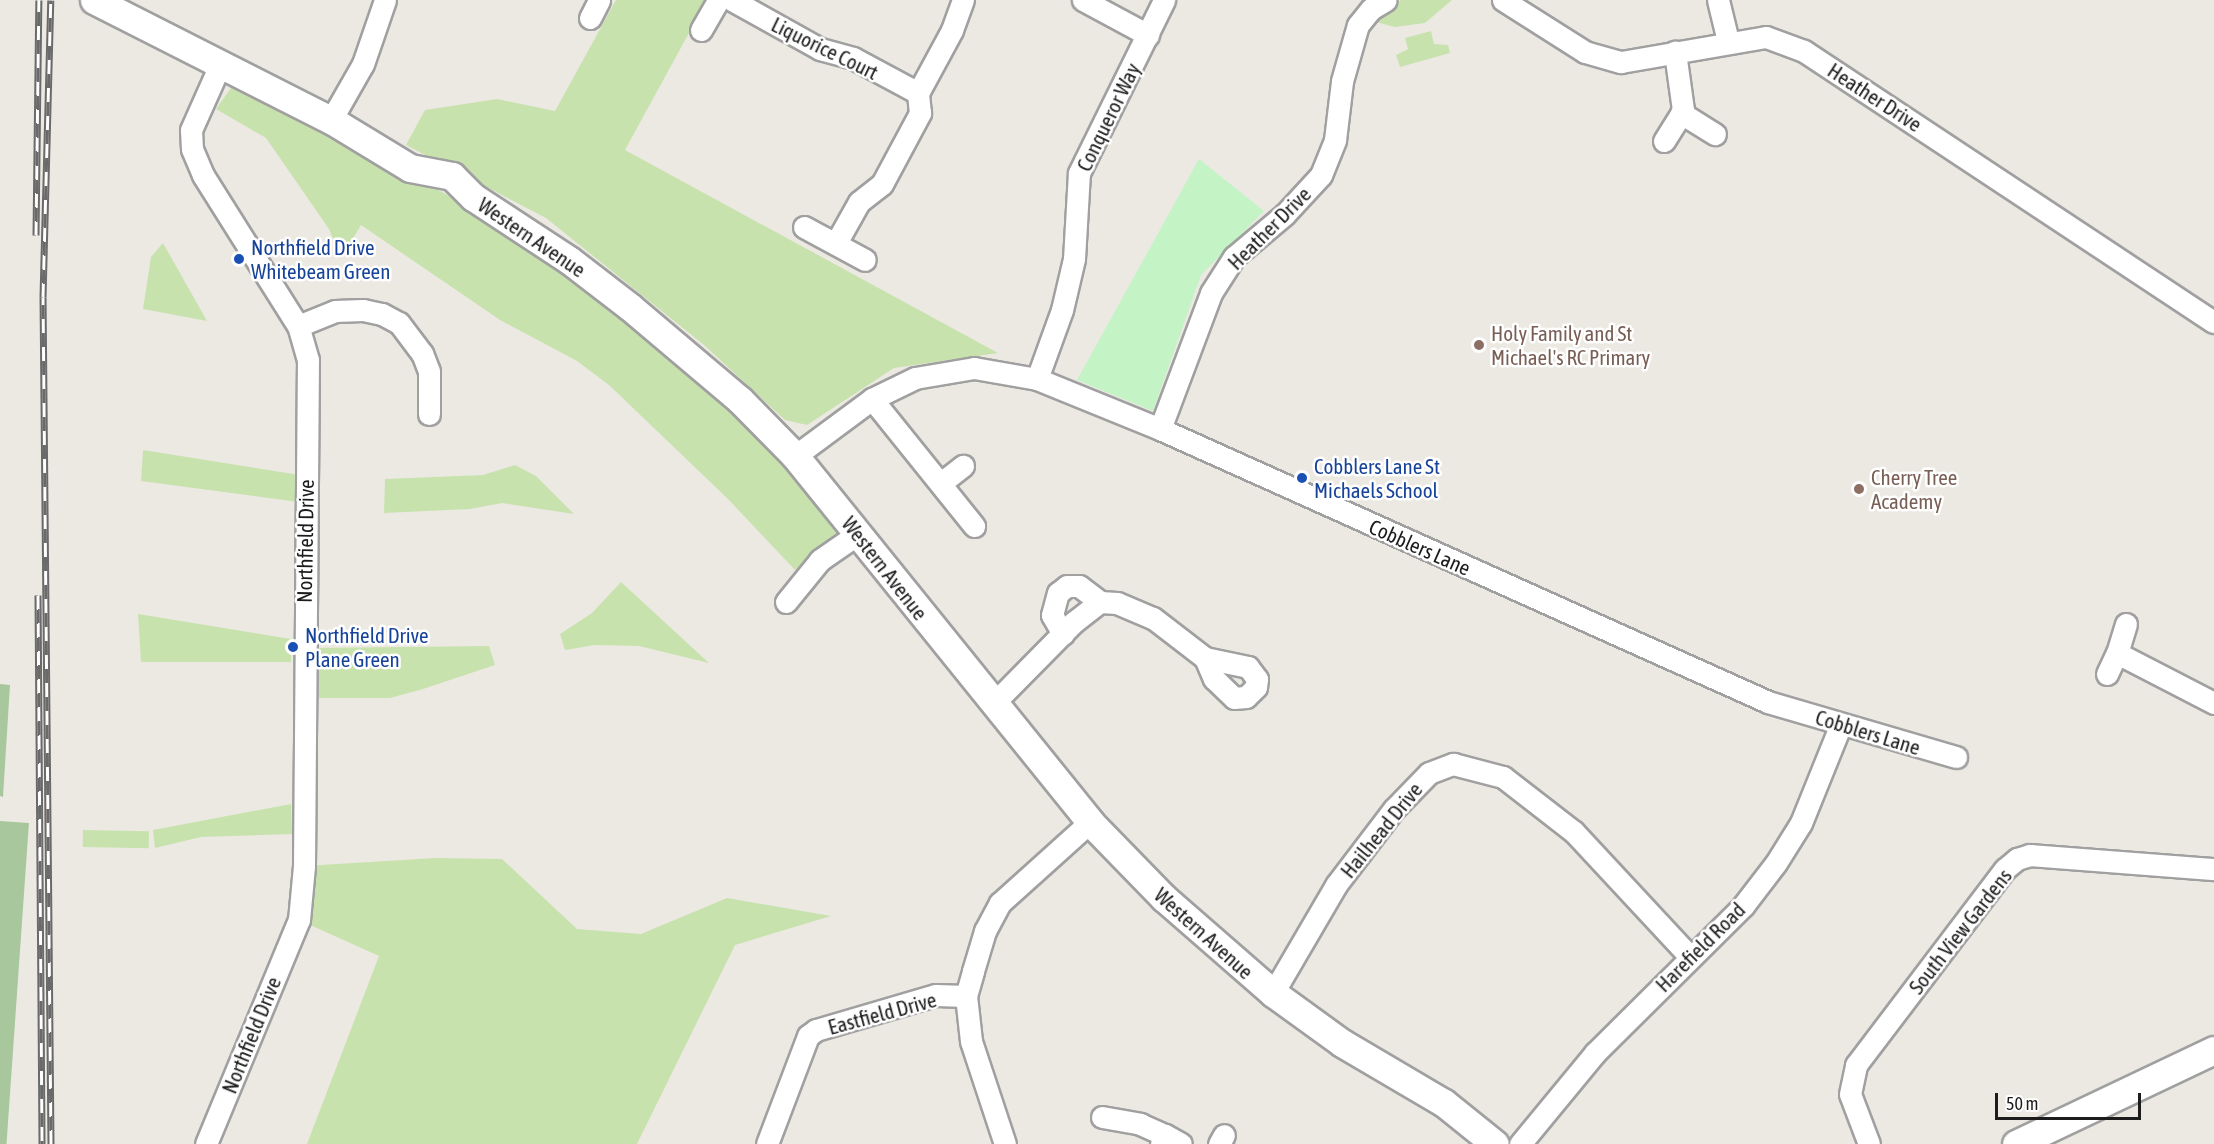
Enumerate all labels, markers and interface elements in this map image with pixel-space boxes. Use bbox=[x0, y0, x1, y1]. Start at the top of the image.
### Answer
street label: Liquorice Court bbox=[768, 11, 882, 85]
street label: Heather Drive bbox=[1823, 57, 1927, 137]
street label: Conqueror Way bbox=[1071, 59, 1145, 175]
street label: Heather Drive bbox=[1222, 181, 1316, 275]
street label: Western Avenue bbox=[473, 192, 591, 282]
place label: Northfield Drive Whitebeam Green bbox=[251, 234, 390, 284]
marker: Northfield Drive Whitebeam Green bbox=[232, 252, 246, 266]
place label: Holy Family and St Michael's RC Primary bbox=[1491, 320, 1650, 370]
marker: Holy Family and St Michael's RC Primary bbox=[1472, 338, 1486, 352]
place label: Cobblers Lane St Michaels School bbox=[1314, 453, 1440, 503]
place label: Cherry Tree Academy bbox=[1871, 464, 1957, 514]
marker: Cobblers Lane St Michaels School bbox=[1295, 471, 1309, 485]
street label: Northfield Drive bbox=[291, 479, 319, 603]
marker: Cherry Tree Academy bbox=[1852, 482, 1866, 496]
street label: Western Avenue bbox=[837, 511, 933, 625]
street label: Cobblers Lane bbox=[1365, 513, 1475, 581]
place label: Northfield Drive Plane Green bbox=[305, 622, 429, 672]
marker: Northfield Drive Plane Green bbox=[286, 640, 300, 654]
street label: Cobblers Lane bbox=[1813, 704, 1923, 760]
street label: Hailhead Drive bbox=[1335, 777, 1427, 883]
street label: South View Gardens bbox=[1903, 863, 2017, 999]
street label: Western Avenue bbox=[1149, 882, 1259, 984]
street label: Harefield Road bbox=[1650, 897, 1750, 997]
street label: Northfield Drive bbox=[216, 973, 286, 1097]
street label: Eastfield Drive bbox=[825, 986, 939, 1040]
scale bar bbox=[1998, 1081, 2144, 1119]
text: 50 m bbox=[2006, 1093, 2038, 1114]

